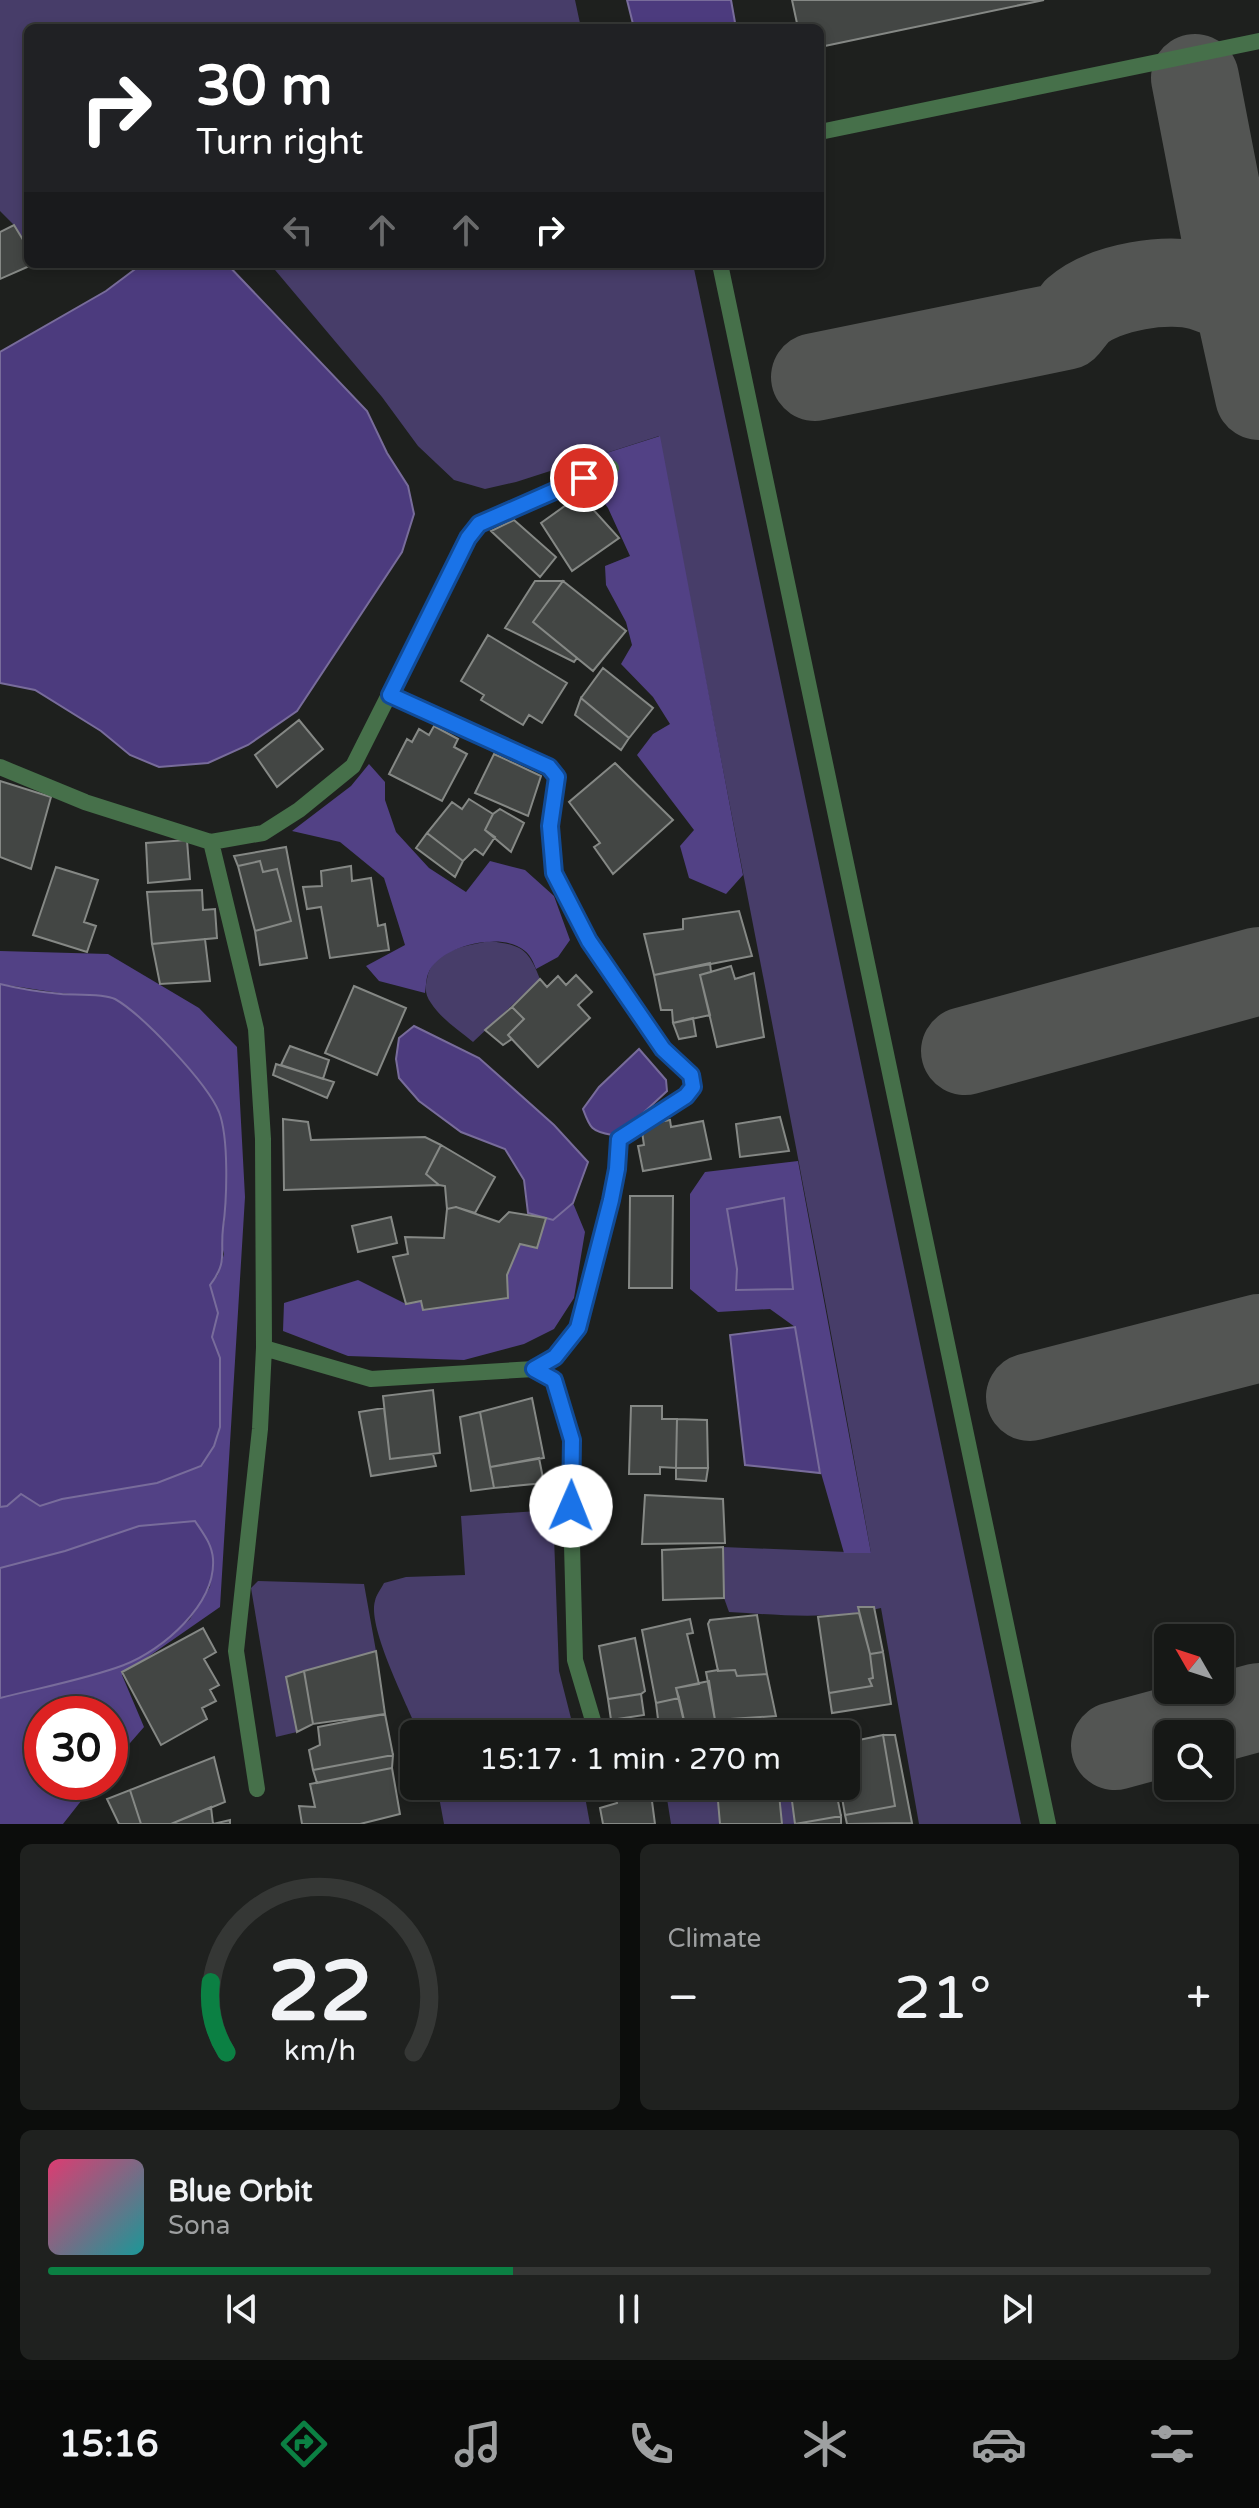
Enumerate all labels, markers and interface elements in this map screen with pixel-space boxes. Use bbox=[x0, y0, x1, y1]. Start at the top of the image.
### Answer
text: 30 m bbox=[196, 53, 332, 120]
icon: right bbox=[64, 56, 168, 160]
text: Turn right bbox=[196, 121, 363, 164]
icon: left bbox=[276, 208, 320, 252]
icon: ahead bbox=[360, 208, 404, 252]
icon: ahead bbox=[444, 208, 488, 252]
icon: right bbox=[528, 208, 572, 252]
pin bbox=[550, 444, 618, 512]
icon: arrive bbox=[562, 456, 606, 500]
position arrow bbox=[529, 1464, 613, 1548]
north arrow bbox=[1154, 1624, 1234, 1704]
map controls bbox=[1154, 1624, 1234, 1800]
speed limit sign: 30 bbox=[24, 1696, 128, 1800]
button: search bbox=[1154, 1720, 1234, 1800]
text: 15:17 · 1 min · 270 m bbox=[479, 1741, 781, 1778]
text: Climate bbox=[668, 1923, 761, 1954]
text: 22 bbox=[268, 1943, 372, 2043]
text: 21° bbox=[894, 1963, 992, 2035]
text: − bbox=[668, 1972, 699, 2025]
text: + bbox=[1186, 1972, 1211, 2025]
text: km/h bbox=[284, 2034, 356, 2068]
text: Blue Orbit bbox=[168, 2173, 313, 2210]
text: Sona bbox=[168, 2210, 230, 2241]
icon: previous bbox=[220, 2287, 264, 2331]
icon: pause bbox=[607, 2287, 651, 2331]
icon: next bbox=[995, 2287, 1039, 2331]
icon: directions bbox=[276, 2416, 332, 2472]
icon: music bbox=[450, 2416, 506, 2472]
icon: phone bbox=[623, 2416, 679, 2472]
icon: climate bbox=[797, 2416, 853, 2472]
icon: car bbox=[971, 2416, 1027, 2472]
icon: filters bbox=[1144, 2416, 1200, 2472]
text: 15:16 bbox=[59, 2423, 159, 2466]

